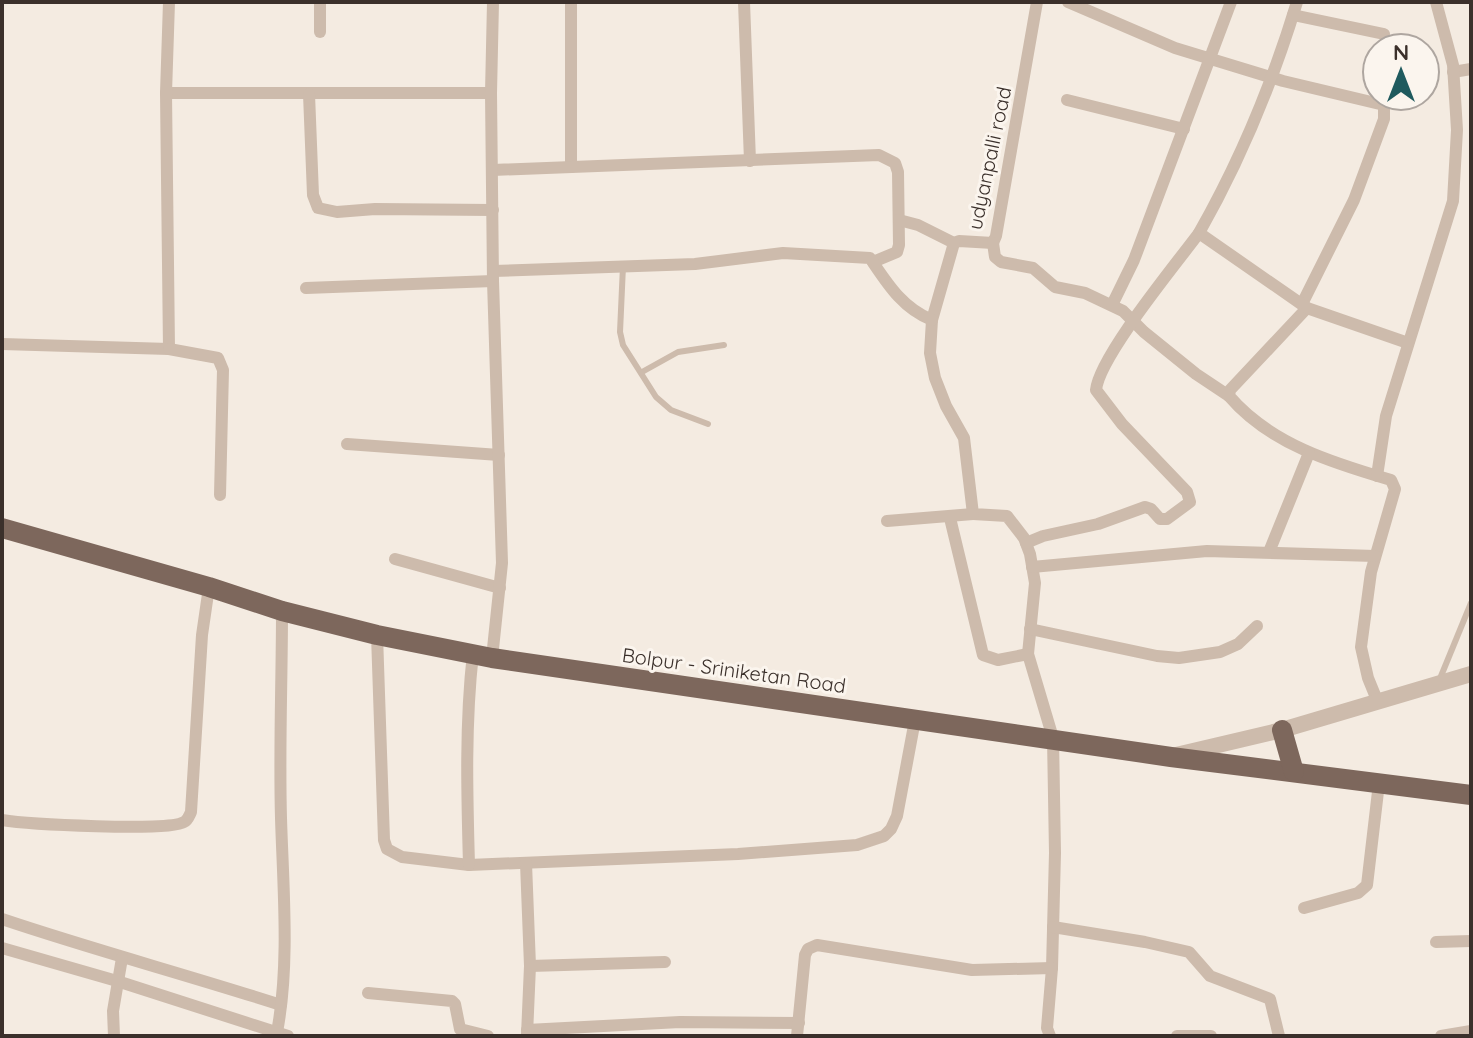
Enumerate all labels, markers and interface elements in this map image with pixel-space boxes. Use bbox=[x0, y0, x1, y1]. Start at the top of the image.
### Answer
north arrow bbox=[1361, 32, 1441, 112]
text: N bbox=[1393, 38, 1409, 66]
street label: udyanpalli road bbox=[962, 84, 1016, 232]
street label: Bolpur - Sriniketan Road bbox=[620, 642, 848, 698]

